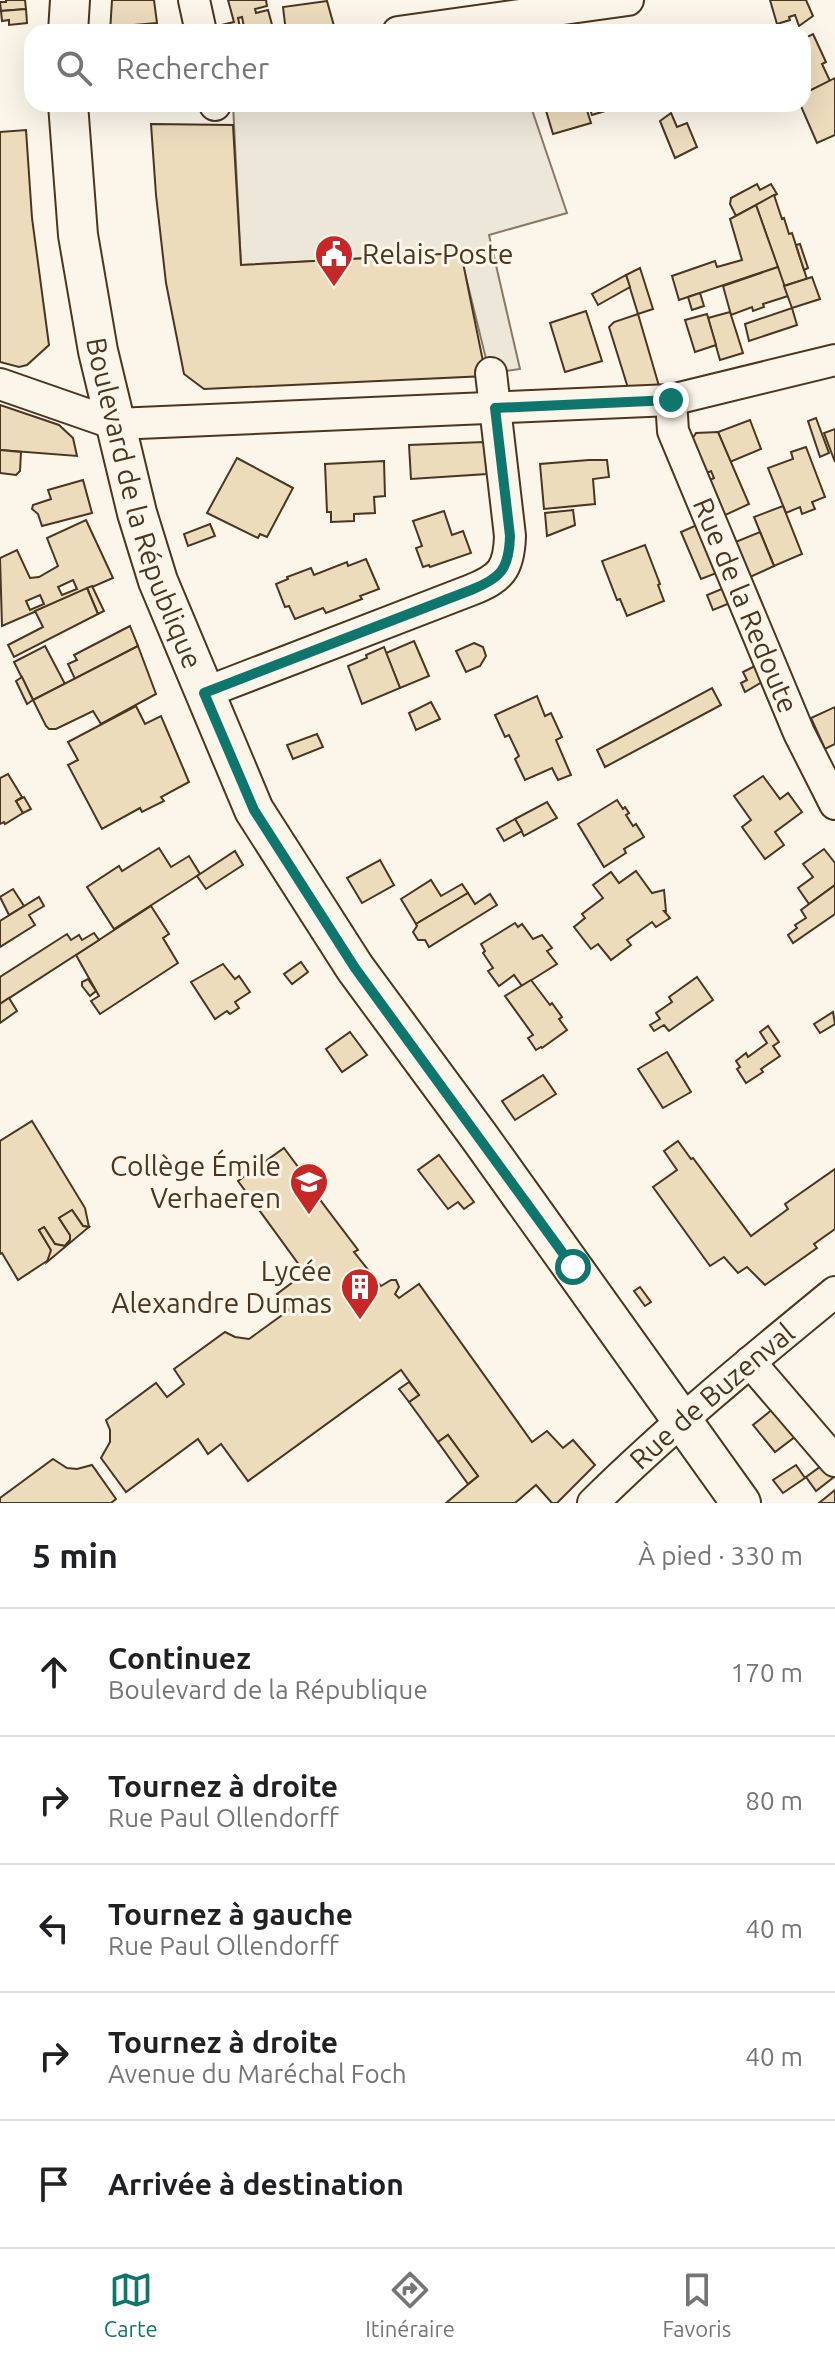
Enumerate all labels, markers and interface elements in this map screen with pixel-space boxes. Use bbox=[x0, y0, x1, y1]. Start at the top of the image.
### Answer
search box bbox=[24, 24, 811, 112]
icon: search bbox=[52, 46, 96, 90]
text: Rechercher bbox=[116, 51, 269, 85]
public building icon: Relais Poste bbox=[313, 233, 355, 288]
place label: Relais Poste bbox=[362, 238, 513, 269]
street label: Boulevard de la République bbox=[81, 335, 209, 673]
route end bbox=[653, 382, 689, 418]
street label: Rue de la Redoute bbox=[688, 493, 805, 717]
place label: Collège Émile Verhaeren bbox=[110, 1149, 281, 1213]
school or university icon: Collège Émile Verhaeren bbox=[288, 1161, 330, 1216]
route start bbox=[555, 1249, 591, 1285]
place label: Lycée Alexandre Dumas bbox=[111, 1255, 332, 1318]
building icon: Lycée Alexandre Dumas bbox=[339, 1266, 381, 1321]
street label: Rue de Buzenval bbox=[623, 1316, 800, 1475]
text: 5 min bbox=[32, 1536, 118, 1574]
text: À pied · 330 m bbox=[638, 1541, 803, 1570]
text: Continuez bbox=[108, 1641, 251, 1675]
icon: ahead bbox=[32, 1650, 76, 1694]
text: 170 m bbox=[731, 1658, 803, 1687]
text: Boulevard de la République bbox=[108, 1675, 428, 1704]
text: Tournez à droite bbox=[108, 1769, 338, 1803]
icon: right bbox=[32, 1778, 76, 1822]
text: 80 m bbox=[745, 1786, 803, 1815]
text: Rue Paul Ollendorff bbox=[108, 1803, 339, 1832]
text: Tournez à gauche bbox=[108, 1897, 353, 1931]
icon: left bbox=[32, 1906, 76, 1950]
text: 40 m bbox=[745, 1914, 803, 1943]
text: Rue Paul Ollendorff bbox=[108, 1931, 339, 1960]
text: Tournez à droite bbox=[108, 2025, 338, 2059]
icon: right bbox=[32, 2034, 76, 2078]
text: 40 m bbox=[745, 2042, 803, 2071]
text: Avenue du Maréchal Foch bbox=[108, 2059, 407, 2088]
icon: arrive bbox=[32, 2162, 76, 2206]
text: Arrivée à destination bbox=[108, 2167, 404, 2201]
tab: Carte bbox=[104, 2268, 158, 2341]
tab: Itinéraire bbox=[365, 2268, 455, 2341]
tab: Favoris bbox=[662, 2268, 731, 2341]

